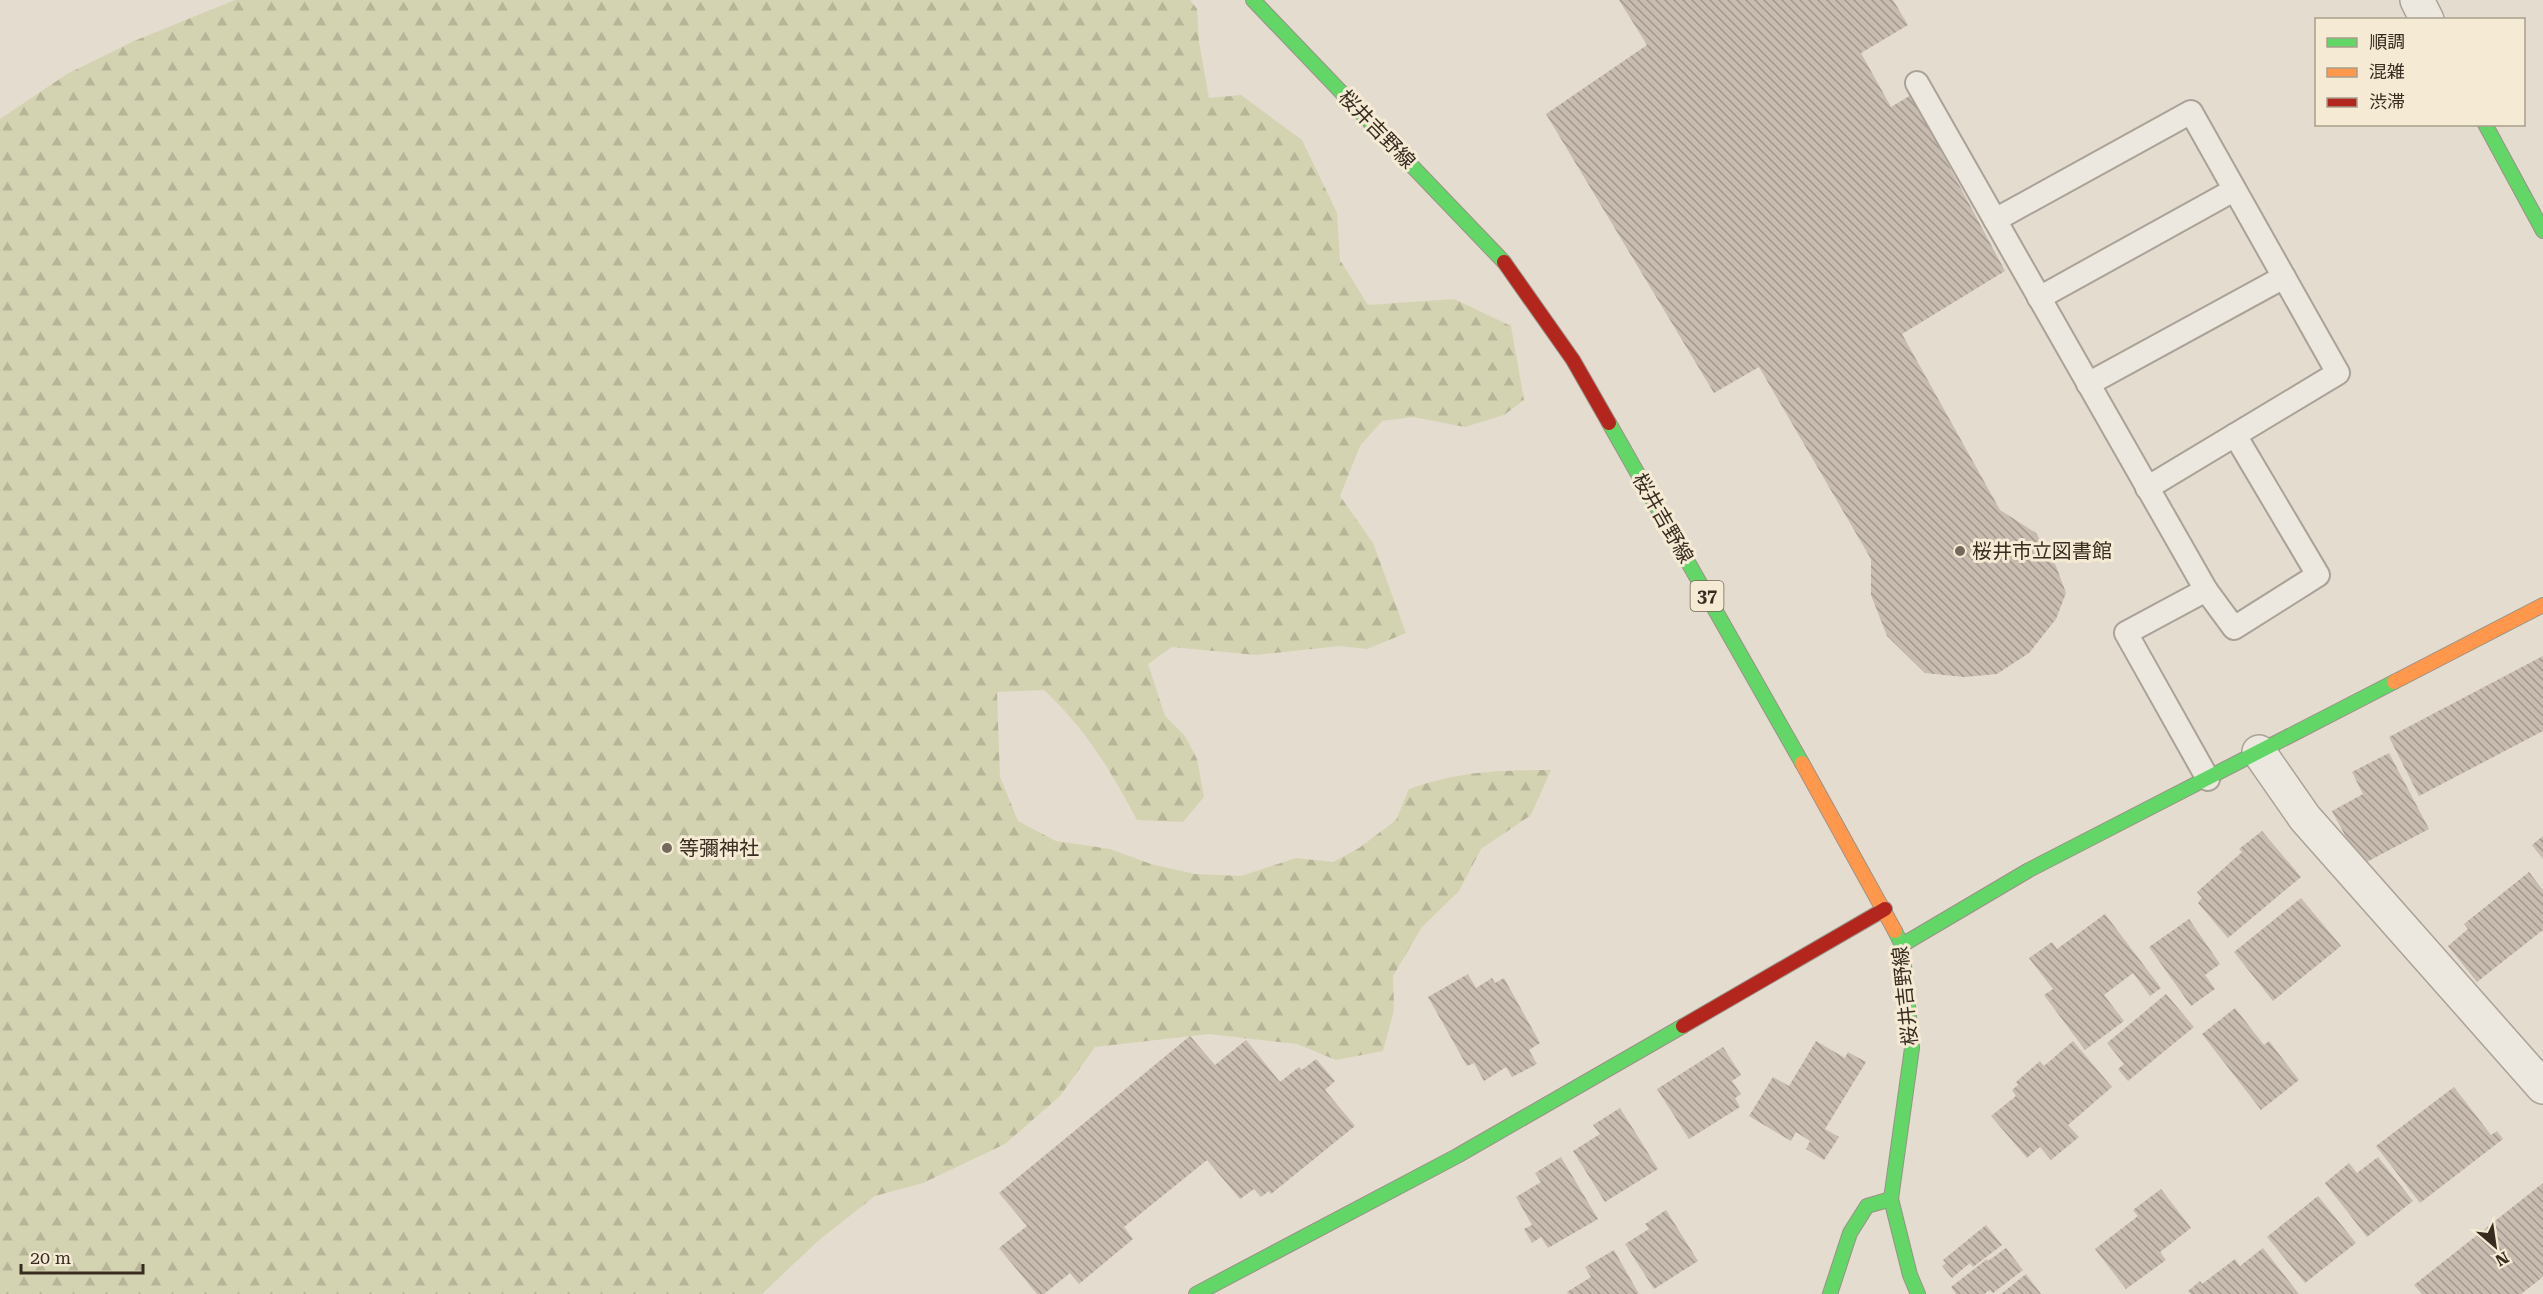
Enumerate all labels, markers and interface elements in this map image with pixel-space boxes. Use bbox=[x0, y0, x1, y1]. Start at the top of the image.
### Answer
legend bbox=[2315, 18, 2525, 126]
text: 順調 bbox=[2369, 31, 2405, 52]
text: 混雑 bbox=[2369, 61, 2405, 82]
street label: 桜井吉野線 bbox=[1334, 85, 1420, 173]
text: 渋滞 bbox=[2369, 91, 2405, 112]
street label: 桜井吉野線 bbox=[1628, 469, 1698, 567]
place label: 桜井市立図書館 bbox=[1972, 539, 2112, 563]
marker: 桜井市立図書館 bbox=[1953, 544, 1967, 558]
road number: 37 bbox=[1690, 581, 1724, 611]
place label: 等彌神社 bbox=[679, 836, 759, 860]
marker: 等彌神社 bbox=[660, 841, 674, 855]
street label: 桜井吉野線 bbox=[1888, 945, 1922, 1047]
north arrow bbox=[2465, 1216, 2525, 1276]
scale bar bbox=[21, 1237, 142, 1275]
text: 20 m bbox=[30, 1247, 71, 1268]
text: N bbox=[2492, 1247, 2512, 1270]

